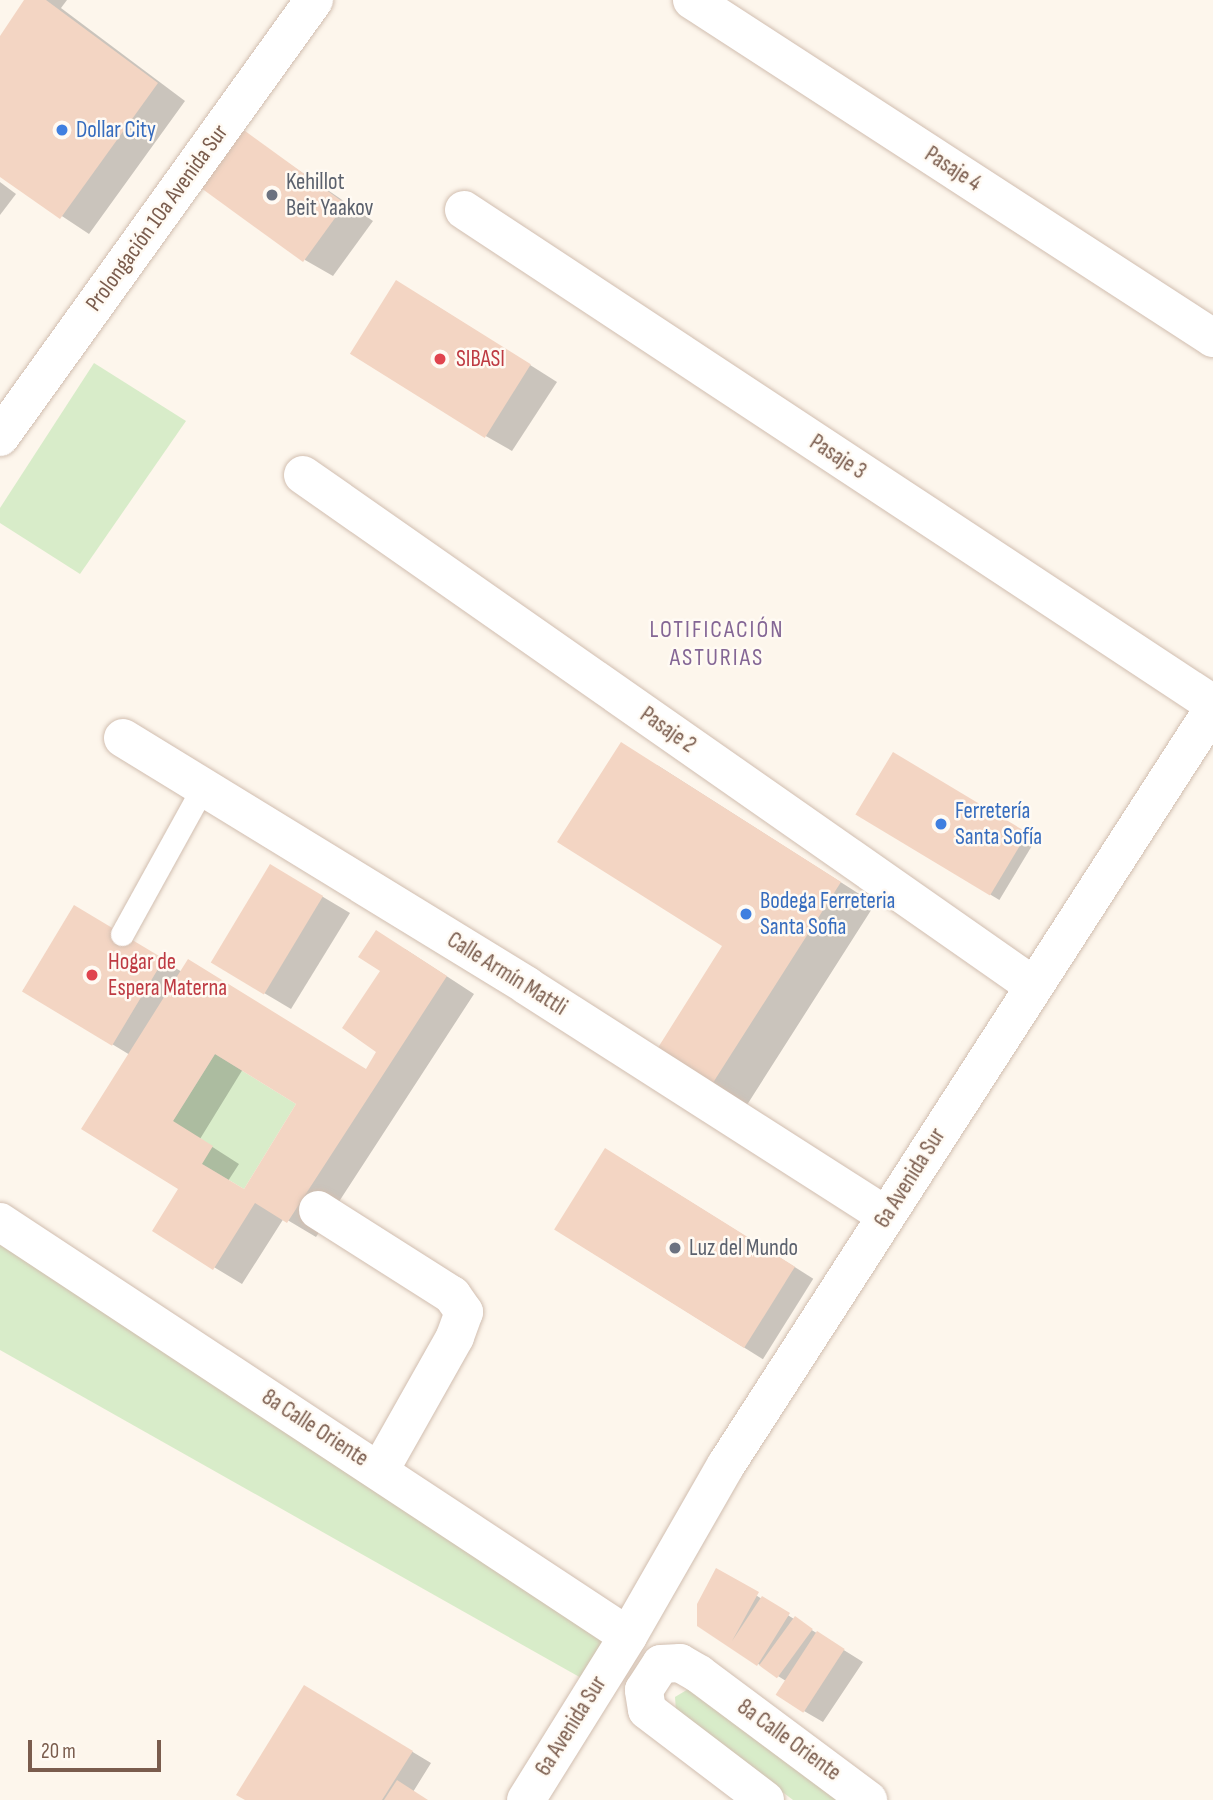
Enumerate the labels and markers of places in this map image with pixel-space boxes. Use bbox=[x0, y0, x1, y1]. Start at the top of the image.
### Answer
place label: Dollar City bbox=[76, 116, 156, 144]
marker: Dollar City bbox=[54, 122, 70, 138]
place label: Kehillot Beit Yaakov bbox=[286, 168, 373, 222]
marker: Kehillot Beit Yaakov bbox=[264, 187, 280, 203]
place label: SIBASI bbox=[456, 345, 505, 373]
marker: SIBASI bbox=[430, 349, 450, 369]
place label: Ferretería Santa Sofía bbox=[955, 797, 1042, 851]
marker: Ferretería Santa Sofía bbox=[933, 816, 949, 832]
place label: Bodega Ferreteria Santa Sofia bbox=[760, 887, 895, 941]
marker: Bodega Ferreteria Santa Sofia bbox=[738, 906, 754, 922]
place label: Hogar de Espera Materna bbox=[108, 948, 227, 1002]
marker: Hogar de Espera Materna bbox=[82, 965, 102, 985]
place label: Luz del Mundo bbox=[689, 1234, 798, 1262]
marker: Luz del Mundo bbox=[667, 1240, 683, 1256]

